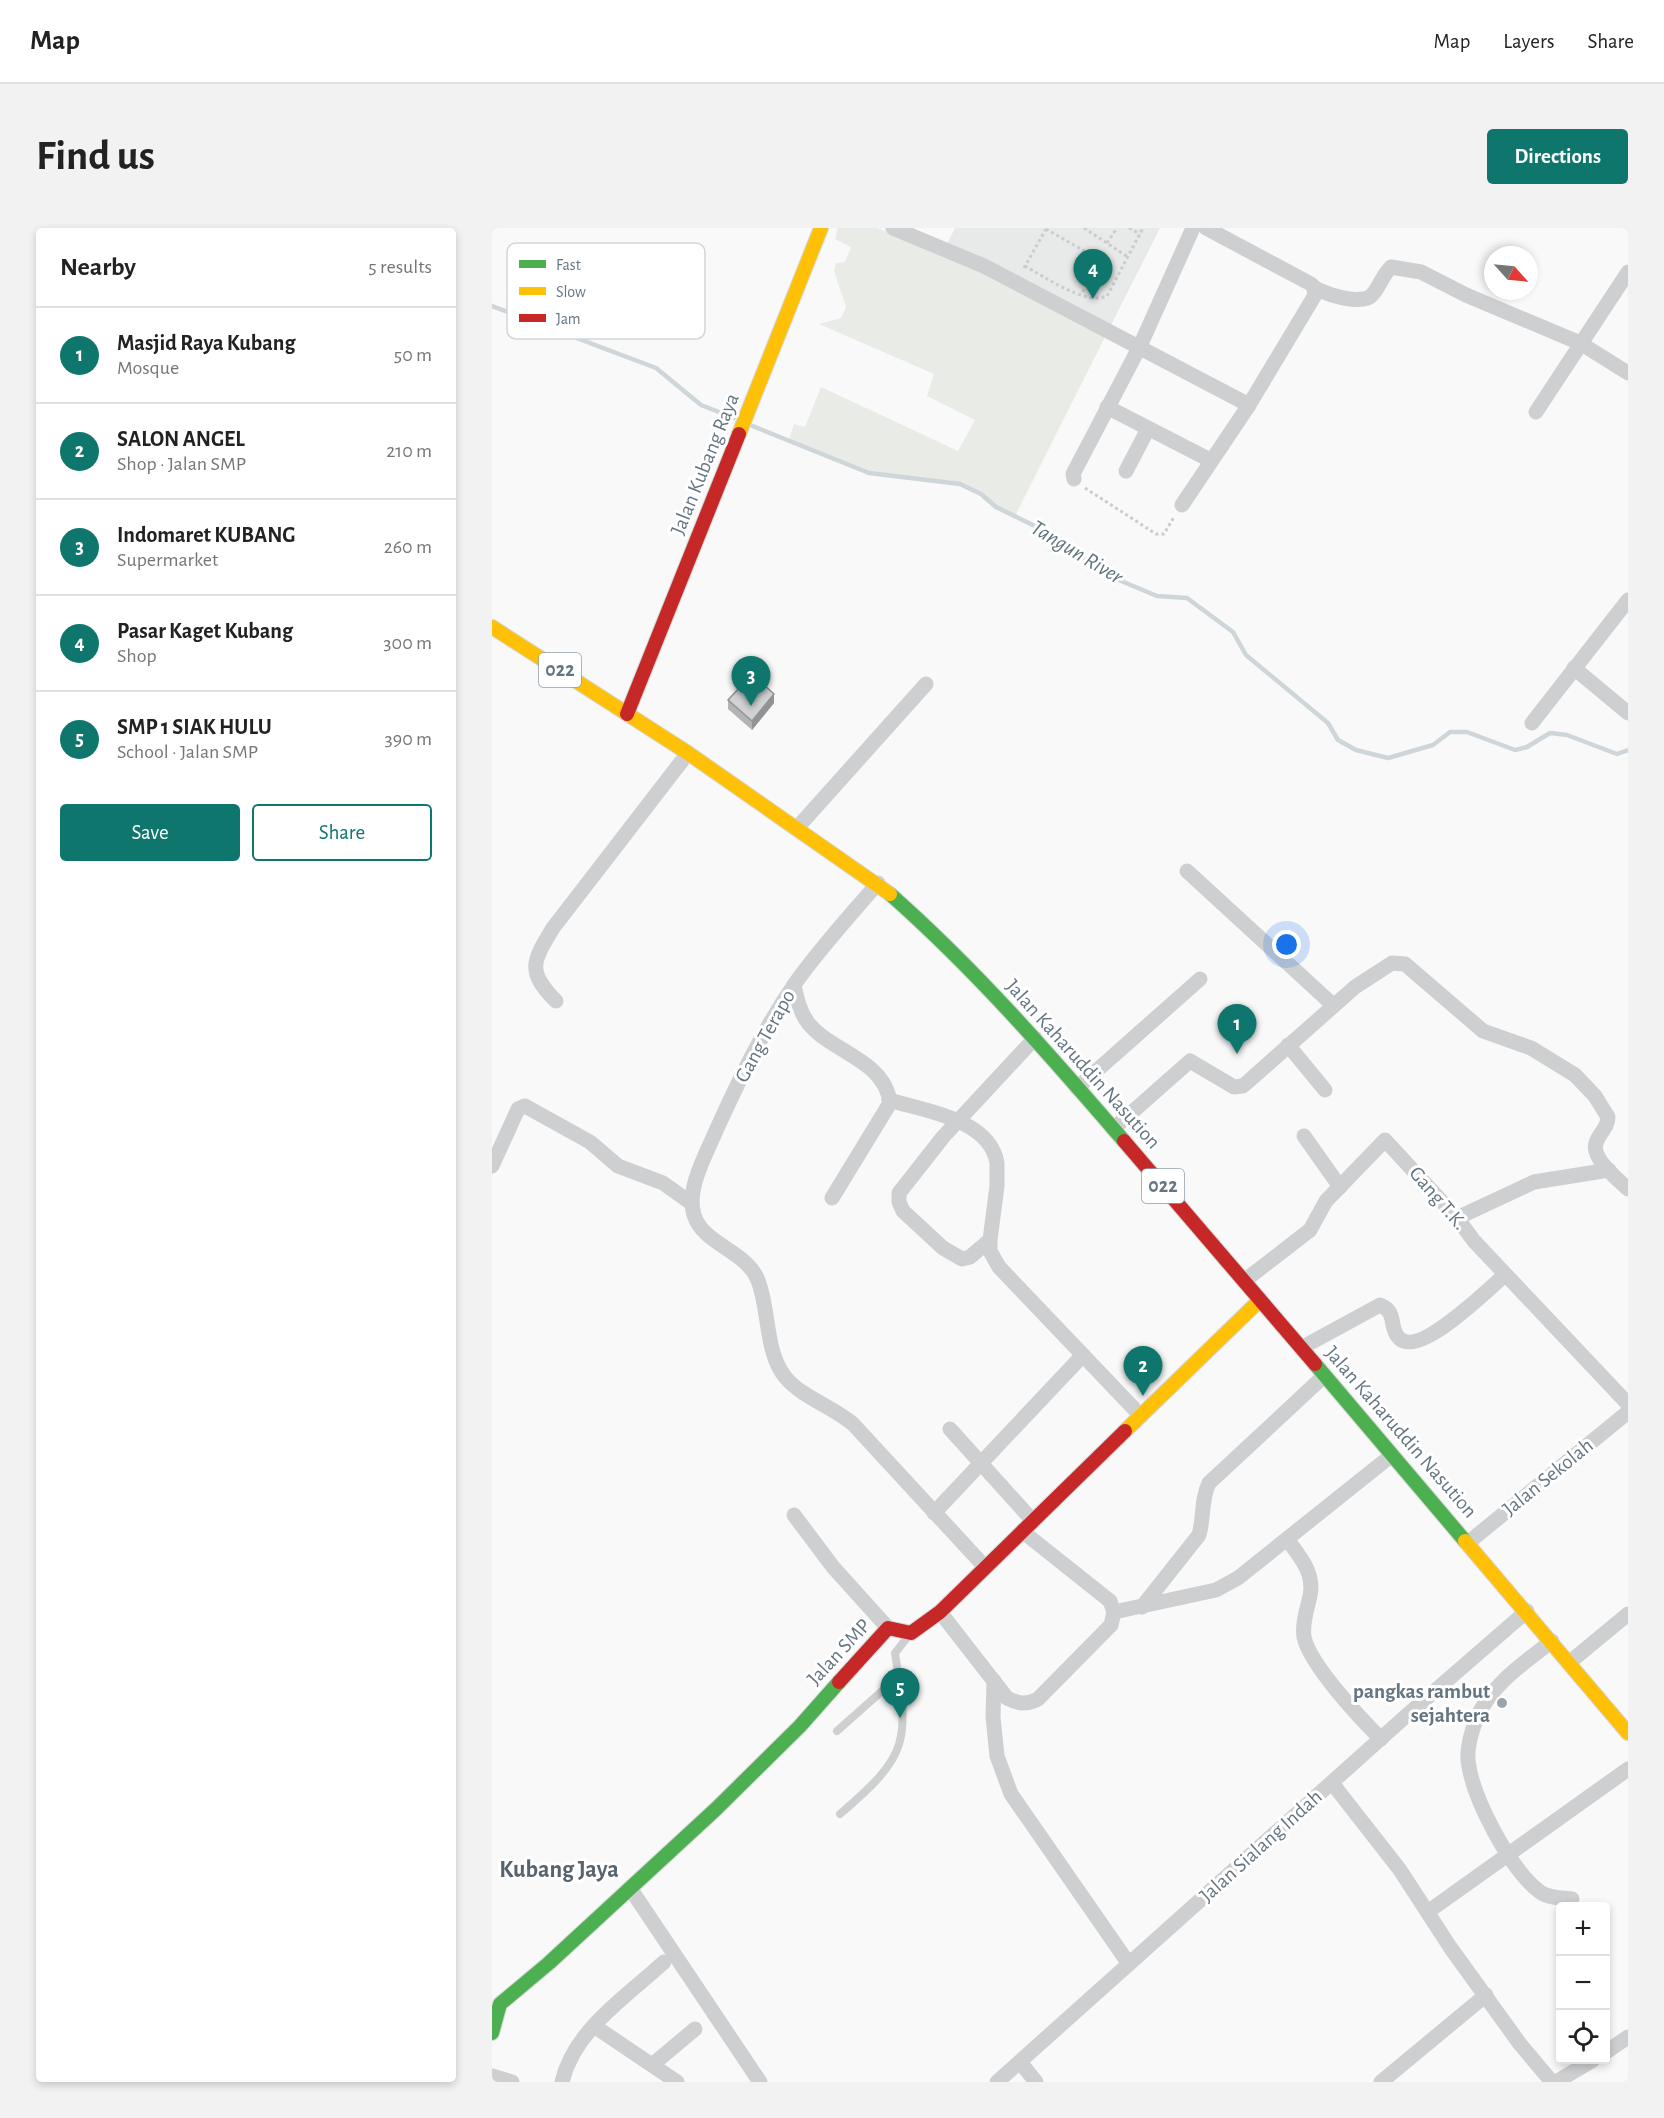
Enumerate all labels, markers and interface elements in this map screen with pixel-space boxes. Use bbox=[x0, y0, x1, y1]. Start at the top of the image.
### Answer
text: Map bbox=[30, 27, 80, 55]
text: Map bbox=[1434, 31, 1470, 52]
text: Layers bbox=[1503, 31, 1554, 52]
text: Share bbox=[1587, 31, 1634, 52]
button: Directions bbox=[1487, 129, 1628, 184]
text: Find us bbox=[36, 135, 155, 177]
legend bbox=[507, 243, 705, 339]
north arrow bbox=[1484, 246, 1538, 300]
pin: 4 bbox=[1074, 250, 1112, 299]
text: Nearby bbox=[60, 254, 136, 280]
text: 5 results bbox=[368, 257, 432, 277]
text: Fast bbox=[556, 257, 581, 273]
text: Slow bbox=[556, 284, 586, 300]
text: Jam bbox=[556, 311, 581, 327]
text: Masjid Raya Kubang bbox=[117, 332, 295, 354]
text: 1 bbox=[76, 345, 83, 365]
text: 50 m bbox=[394, 345, 432, 365]
text: Mosque bbox=[117, 358, 179, 378]
street label: Jalan Kubang Raya bbox=[667, 390, 743, 538]
text: SALON ANGEL bbox=[117, 428, 245, 450]
text: 2 bbox=[75, 441, 84, 461]
text: 210 m bbox=[386, 441, 432, 461]
text: Shop · Jalan SMP bbox=[117, 454, 246, 474]
water label: Tangun River bbox=[1027, 516, 1127, 588]
text: Indomaret KUBANG bbox=[117, 524, 295, 546]
text: 3 bbox=[75, 537, 84, 557]
text: 260 m bbox=[384, 537, 432, 557]
text: Supermarket bbox=[117, 550, 218, 570]
text: Pasar Kaget Kubang bbox=[117, 620, 293, 642]
text: 4 bbox=[74, 633, 85, 653]
text: 300 m bbox=[383, 633, 432, 653]
text: Shop bbox=[117, 646, 157, 666]
road number: 022 bbox=[539, 653, 581, 687]
pin: 3 bbox=[732, 656, 770, 706]
text: SMP 1 SIAK HULU bbox=[117, 716, 272, 738]
text: 5 bbox=[75, 729, 84, 749]
text: 390 m bbox=[385, 729, 432, 749]
text: School · Jalan SMP bbox=[117, 742, 258, 762]
button: Save bbox=[60, 804, 240, 861]
button: Share bbox=[252, 804, 432, 861]
your location bbox=[1272, 930, 1301, 959]
street label: Jalan Kaharuddin Nasution bbox=[1002, 975, 1164, 1153]
street label: Gang Terapo bbox=[731, 986, 799, 1086]
pin: 1 bbox=[1218, 1004, 1256, 1054]
street label: Gang T.K. bbox=[1405, 1162, 1471, 1234]
road number: 022 bbox=[1142, 1169, 1184, 1203]
street label: Jalan Kaharuddin Nasution bbox=[1321, 1342, 1481, 1522]
pin: 2 bbox=[1124, 1346, 1162, 1396]
street label: Jalan Sekolah bbox=[1499, 1434, 1597, 1520]
street label: Jalan SMP bbox=[803, 1615, 875, 1689]
pin: 5 bbox=[880, 1668, 920, 1718]
place label: pangkas rambut sejahtera bbox=[1353, 1681, 1490, 1726]
marker: pangkas rambut sejahtera bbox=[1495, 1696, 1509, 1710]
street label: Jalan Sialang Indah bbox=[1196, 1786, 1326, 1906]
district label: Kubang Jaya bbox=[499, 1858, 619, 1882]
map controls bbox=[1556, 1902, 1610, 2064]
button: + bbox=[1556, 1902, 1610, 1956]
button: − bbox=[1556, 1956, 1610, 2010]
button: locate bbox=[1556, 2010, 1610, 2064]

